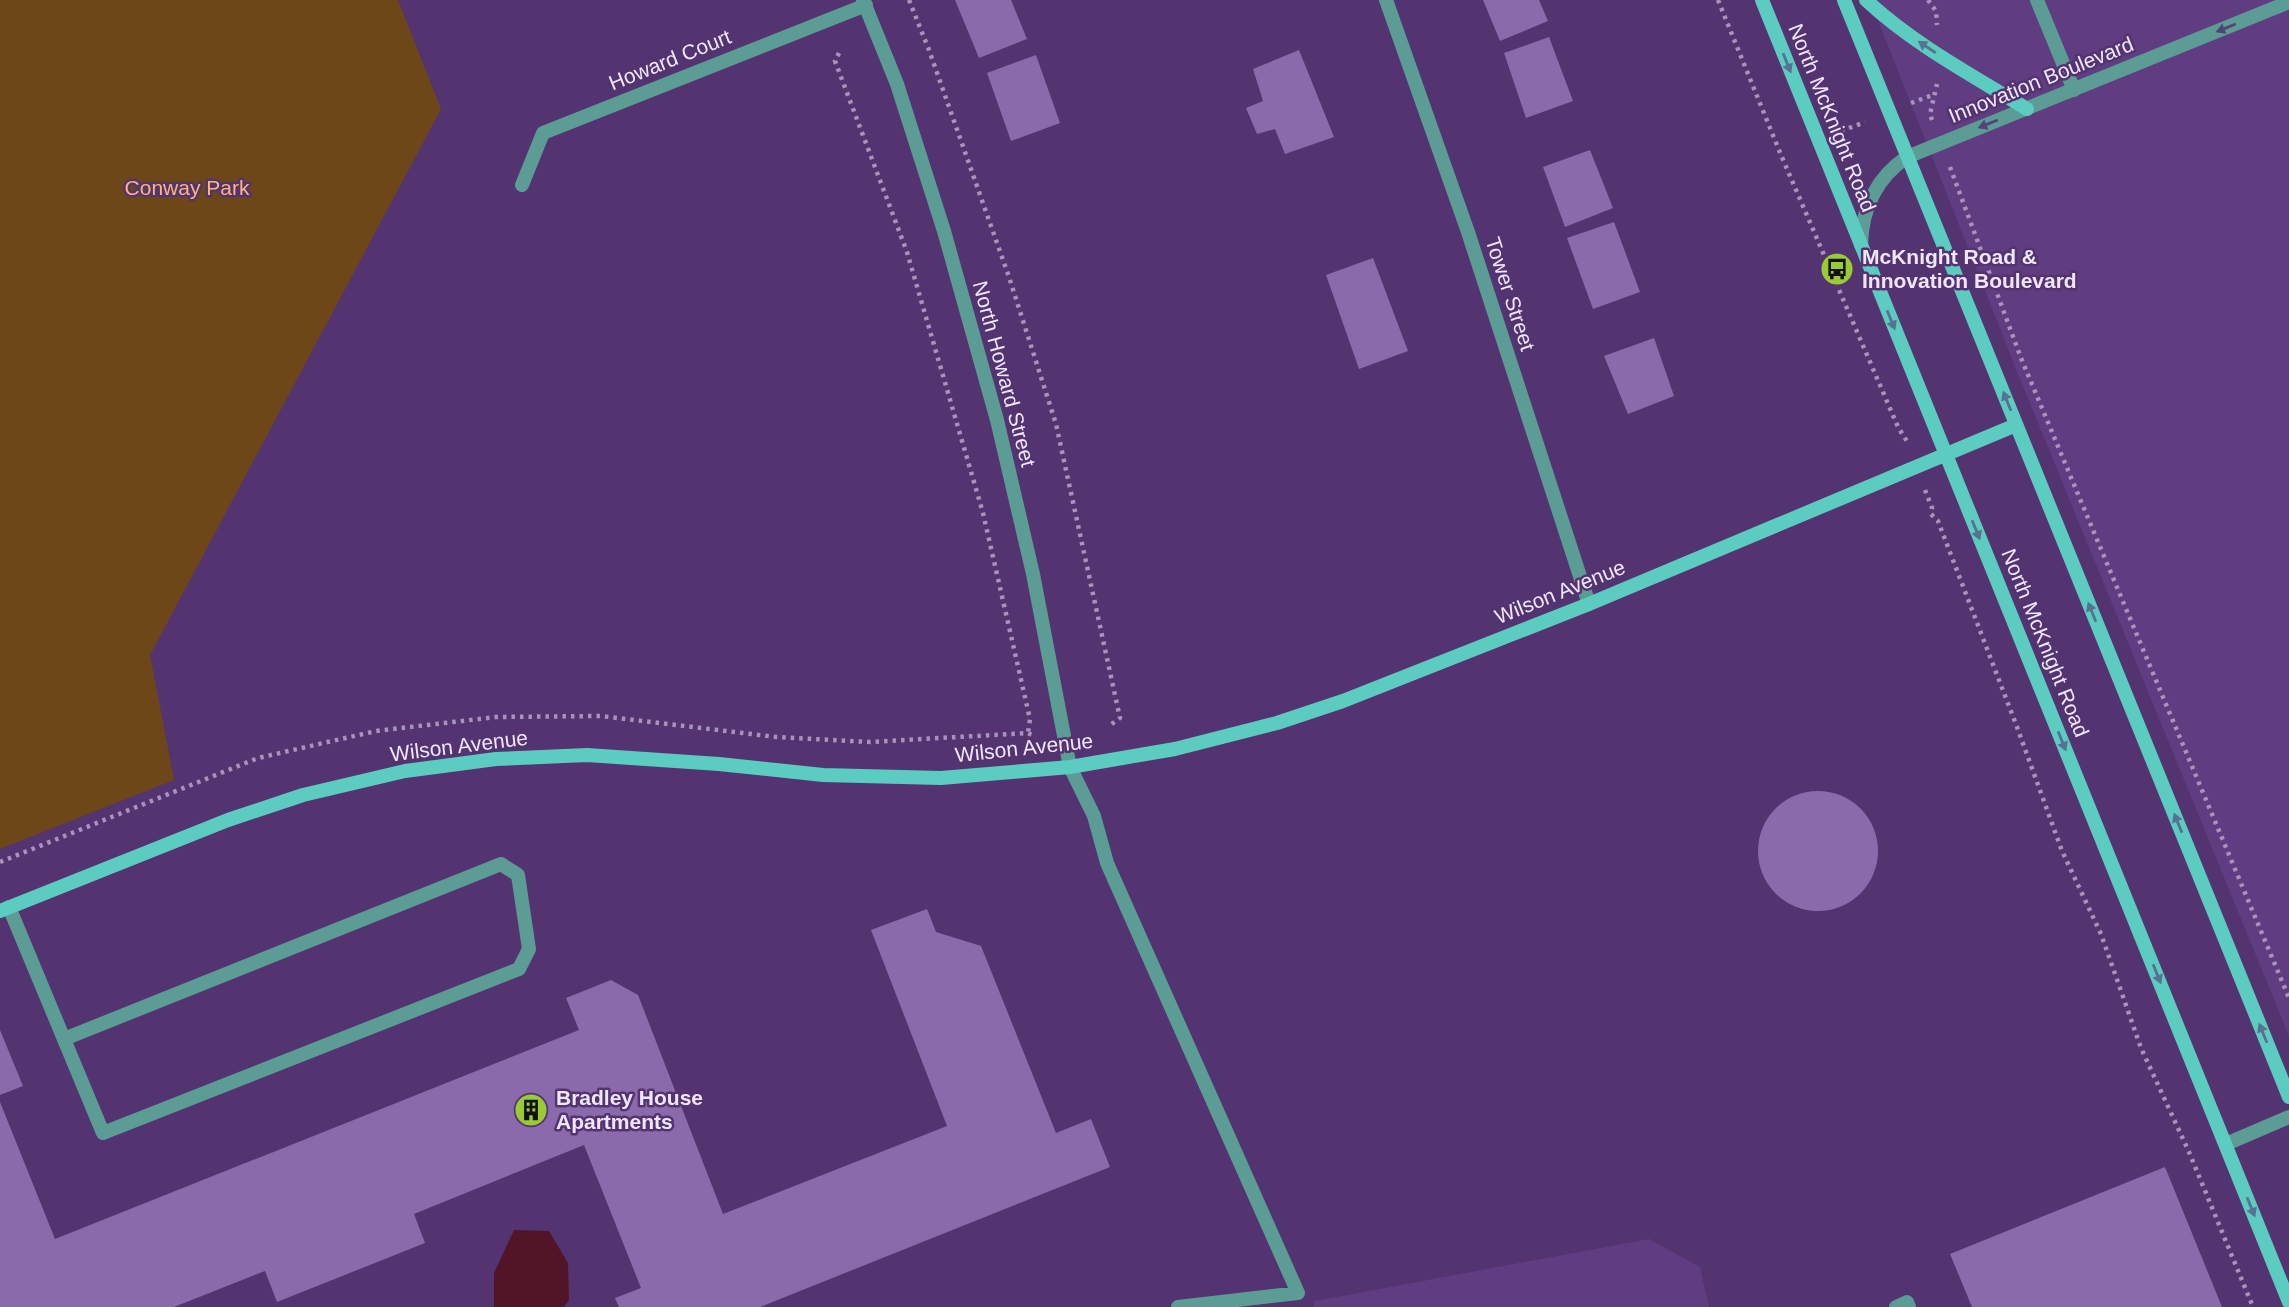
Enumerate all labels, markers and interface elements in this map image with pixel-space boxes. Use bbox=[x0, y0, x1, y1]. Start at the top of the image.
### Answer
street label: North McKnight Road bbox=[1784, 20, 1881, 215]
one-way arrow bbox=[2215, 22, 2236, 33]
street label: Howard Court bbox=[605, 25, 734, 94]
street label: Innovation Boulevard bbox=[1945, 32, 2137, 127]
one-way arrow bbox=[1918, 40, 1936, 54]
one-way arrow bbox=[1782, 53, 1793, 74]
one-way arrow bbox=[1977, 119, 1998, 130]
park label: Conway Park bbox=[125, 176, 250, 199]
street label: Tower Street bbox=[1481, 234, 1540, 354]
place label: McKnight Road & Innovation Boulevard bbox=[1862, 245, 2077, 292]
bus stop icon: McKnight Road & Innovation Boulevard bbox=[1818, 250, 1856, 288]
street label: North Howard Street bbox=[969, 278, 1040, 469]
one-way arrow bbox=[1885, 309, 1896, 330]
one-way arrow bbox=[2001, 390, 2012, 411]
one-way arrow bbox=[1971, 520, 1982, 541]
street label: North McKnight Road bbox=[1997, 545, 2094, 740]
street label: Wilson Avenue bbox=[1491, 555, 1628, 628]
one-way arrow bbox=[2087, 601, 2098, 622]
street label: Wilson Avenue bbox=[389, 726, 529, 765]
street label: Wilson Avenue bbox=[954, 729, 1094, 766]
one-way arrow bbox=[2056, 731, 2068, 751]
one-way arrow bbox=[2172, 812, 2183, 833]
one-way arrow bbox=[2152, 964, 2163, 985]
one-way arrow bbox=[2258, 1023, 2269, 1044]
place label: Bradley House Apartments bbox=[556, 1086, 703, 1133]
building icon: Bradley House Apartments bbox=[512, 1091, 550, 1129]
one-way arrow bbox=[2246, 1197, 2257, 1218]

